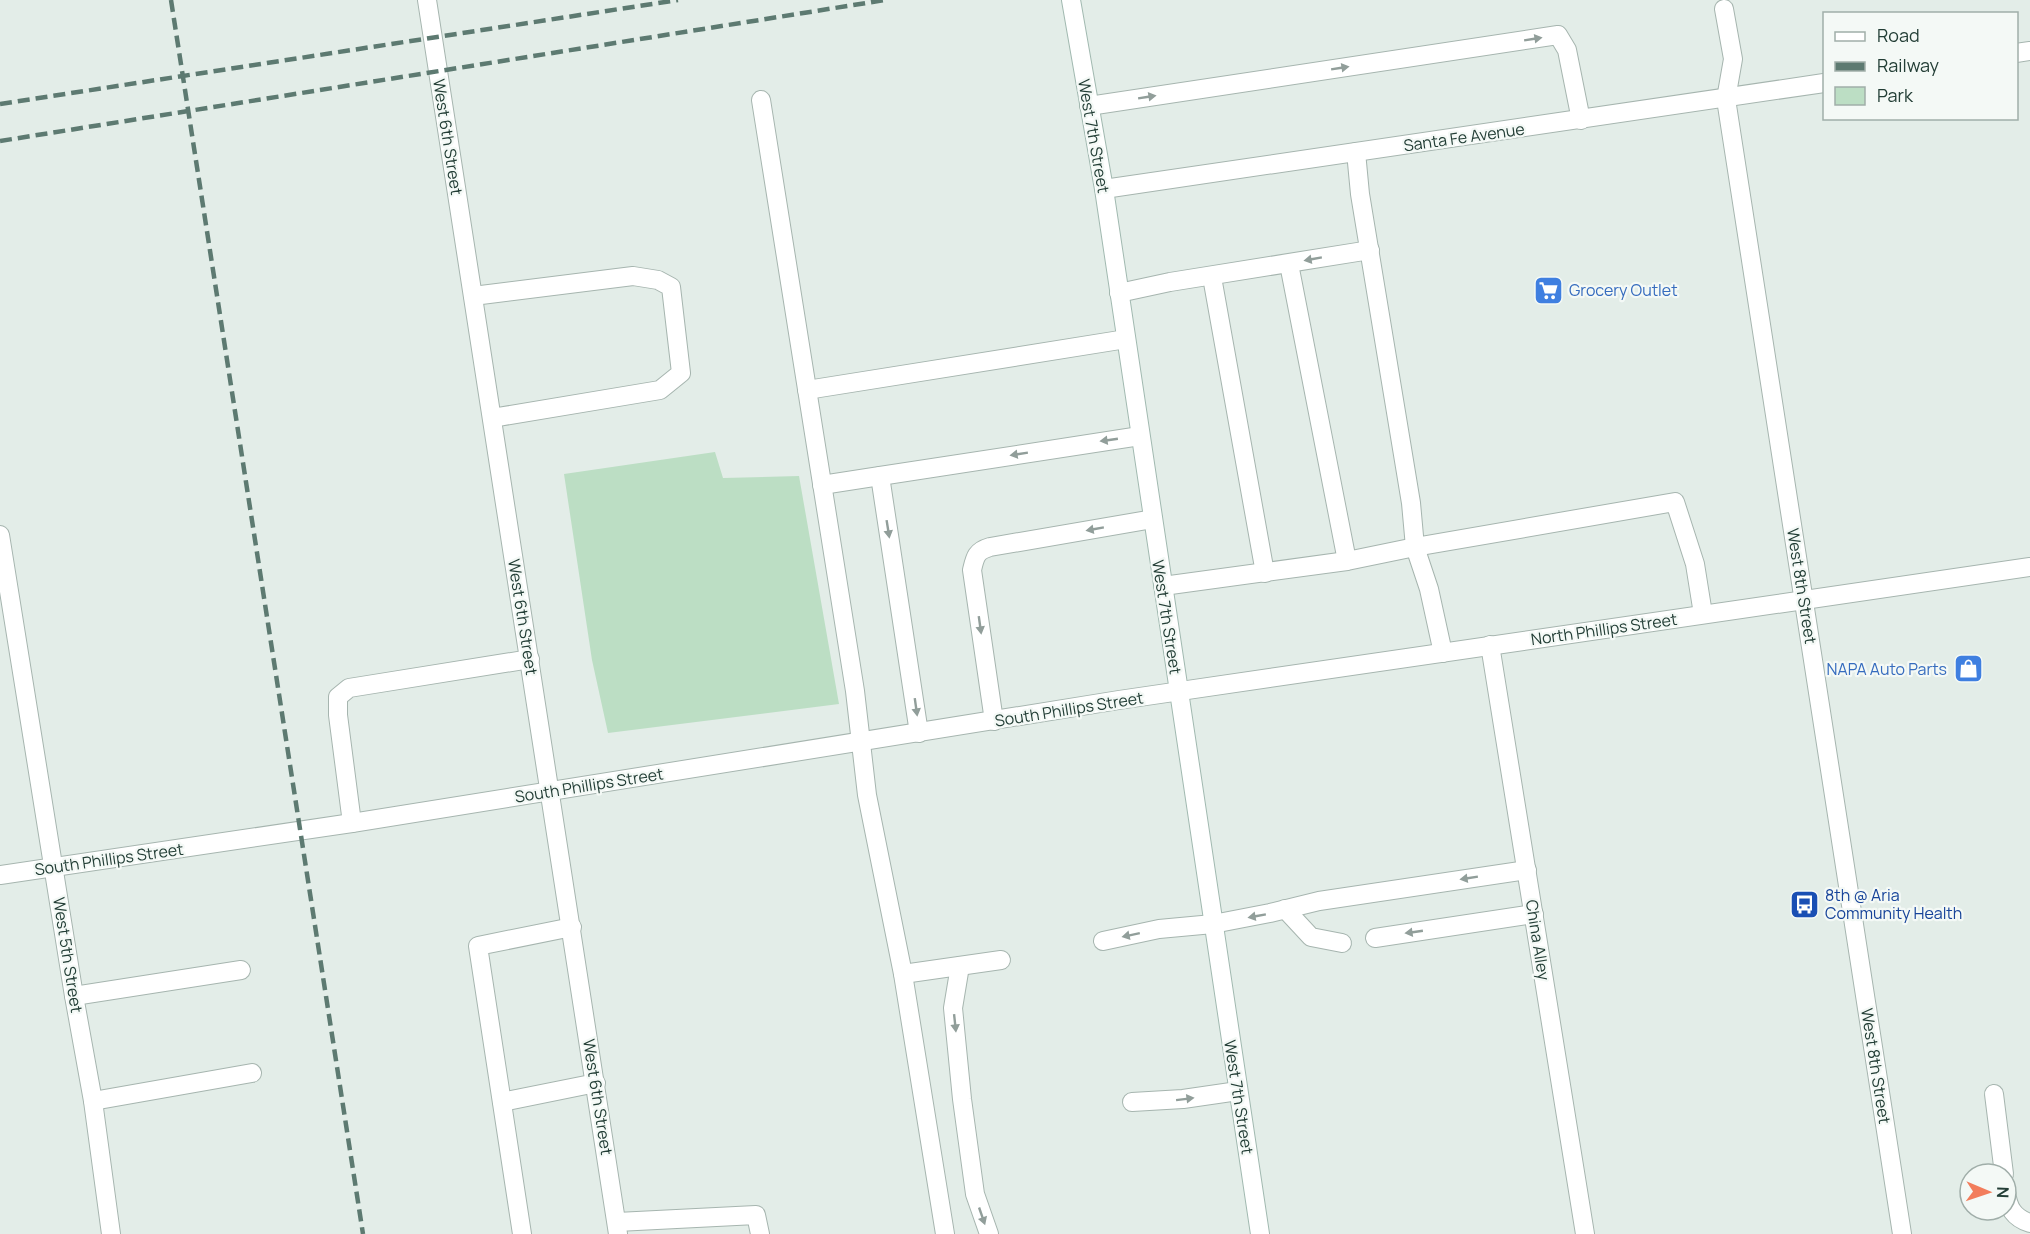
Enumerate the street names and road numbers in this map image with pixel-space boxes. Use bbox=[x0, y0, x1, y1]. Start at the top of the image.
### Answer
street label: West 6th Street bbox=[428, 77, 468, 197]
street label: West 7th Street bbox=[1073, 77, 1115, 195]
street label: Santa Fe Avenue bbox=[1402, 118, 1526, 156]
street label: West 8th Street bbox=[1782, 527, 1822, 645]
street label: West 6th Street bbox=[503, 557, 543, 677]
street label: West 7th Street bbox=[1147, 558, 1187, 676]
street label: North Phillips Street bbox=[1529, 608, 1679, 650]
street label: South Phillips Street bbox=[993, 686, 1145, 732]
street label: South Phillips Street bbox=[513, 762, 665, 808]
street label: South Phillips Street bbox=[33, 838, 185, 880]
street label: West 5th Street bbox=[48, 896, 88, 1014]
street label: China Alley bbox=[1521, 898, 1555, 983]
street label: West 8th Street bbox=[1856, 1007, 1896, 1125]
street label: West 6th Street bbox=[578, 1037, 618, 1157]
street label: West 7th Street bbox=[1219, 1038, 1259, 1156]

